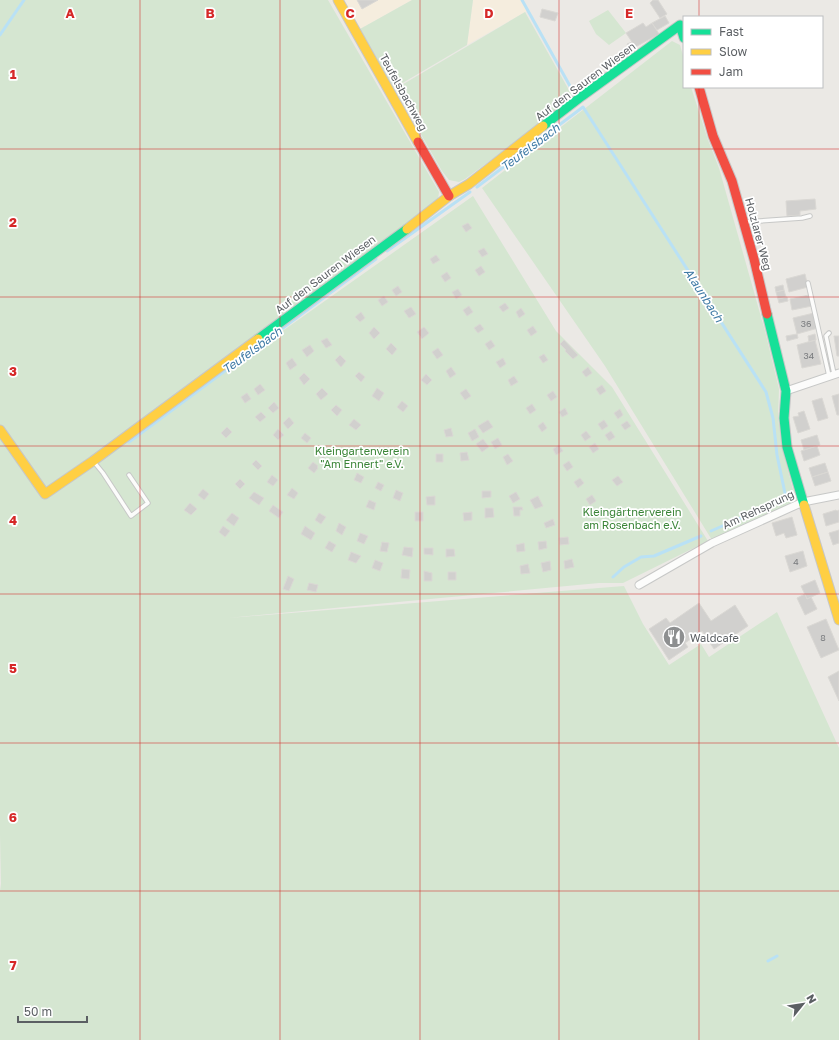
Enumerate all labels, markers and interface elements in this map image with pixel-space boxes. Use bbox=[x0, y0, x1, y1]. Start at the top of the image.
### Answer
text: A bbox=[65, 5, 75, 21]
text: B bbox=[205, 5, 215, 21]
text: C bbox=[345, 5, 355, 21]
text: D bbox=[484, 5, 494, 21]
text: E bbox=[625, 5, 633, 21]
legend bbox=[683, 16, 823, 88]
text: Fast bbox=[719, 24, 744, 39]
street label: Auf den Sauren Wiesen bbox=[532, 39, 638, 123]
text: Slow bbox=[719, 44, 747, 59]
street label: Teufelsbachweg bbox=[377, 51, 431, 133]
text: Jam bbox=[719, 64, 743, 79]
text: 1 bbox=[10, 66, 17, 82]
water label: Teufelsbach bbox=[497, 120, 563, 174]
street label: Holzlarer Weg bbox=[743, 196, 775, 272]
text: 2 bbox=[9, 214, 17, 230]
street label: Auf den Sauren Wiesen bbox=[272, 232, 378, 316]
water label: Alaunbach bbox=[681, 265, 727, 325]
house number: 36 bbox=[801, 318, 811, 329]
water label: Teufelsbach bbox=[219, 323, 285, 377]
house number: 34 bbox=[804, 350, 815, 361]
text: 3 bbox=[9, 363, 17, 379]
park label: Kleingartenverein "Am Ennert" e.V. bbox=[315, 444, 409, 470]
street label: Am Rehsprung bbox=[720, 487, 796, 531]
park label: Kleingärtnerverein am Rosenbach e.V. bbox=[582, 505, 682, 531]
text: 4 bbox=[9, 512, 17, 528]
house number: 4 bbox=[793, 556, 799, 567]
restaurant icon: Waldcafe bbox=[661, 624, 687, 650]
place label: Waldcafe bbox=[690, 631, 739, 644]
house number: 8 bbox=[820, 632, 826, 643]
text: 5 bbox=[9, 660, 17, 676]
text: 6 bbox=[9, 809, 17, 825]
text: 7 bbox=[9, 957, 17, 973]
north arrow bbox=[783, 984, 823, 1024]
text: N bbox=[804, 992, 820, 1006]
scale bar bbox=[18, 998, 87, 1024]
text: 50 m bbox=[24, 1004, 52, 1019]

